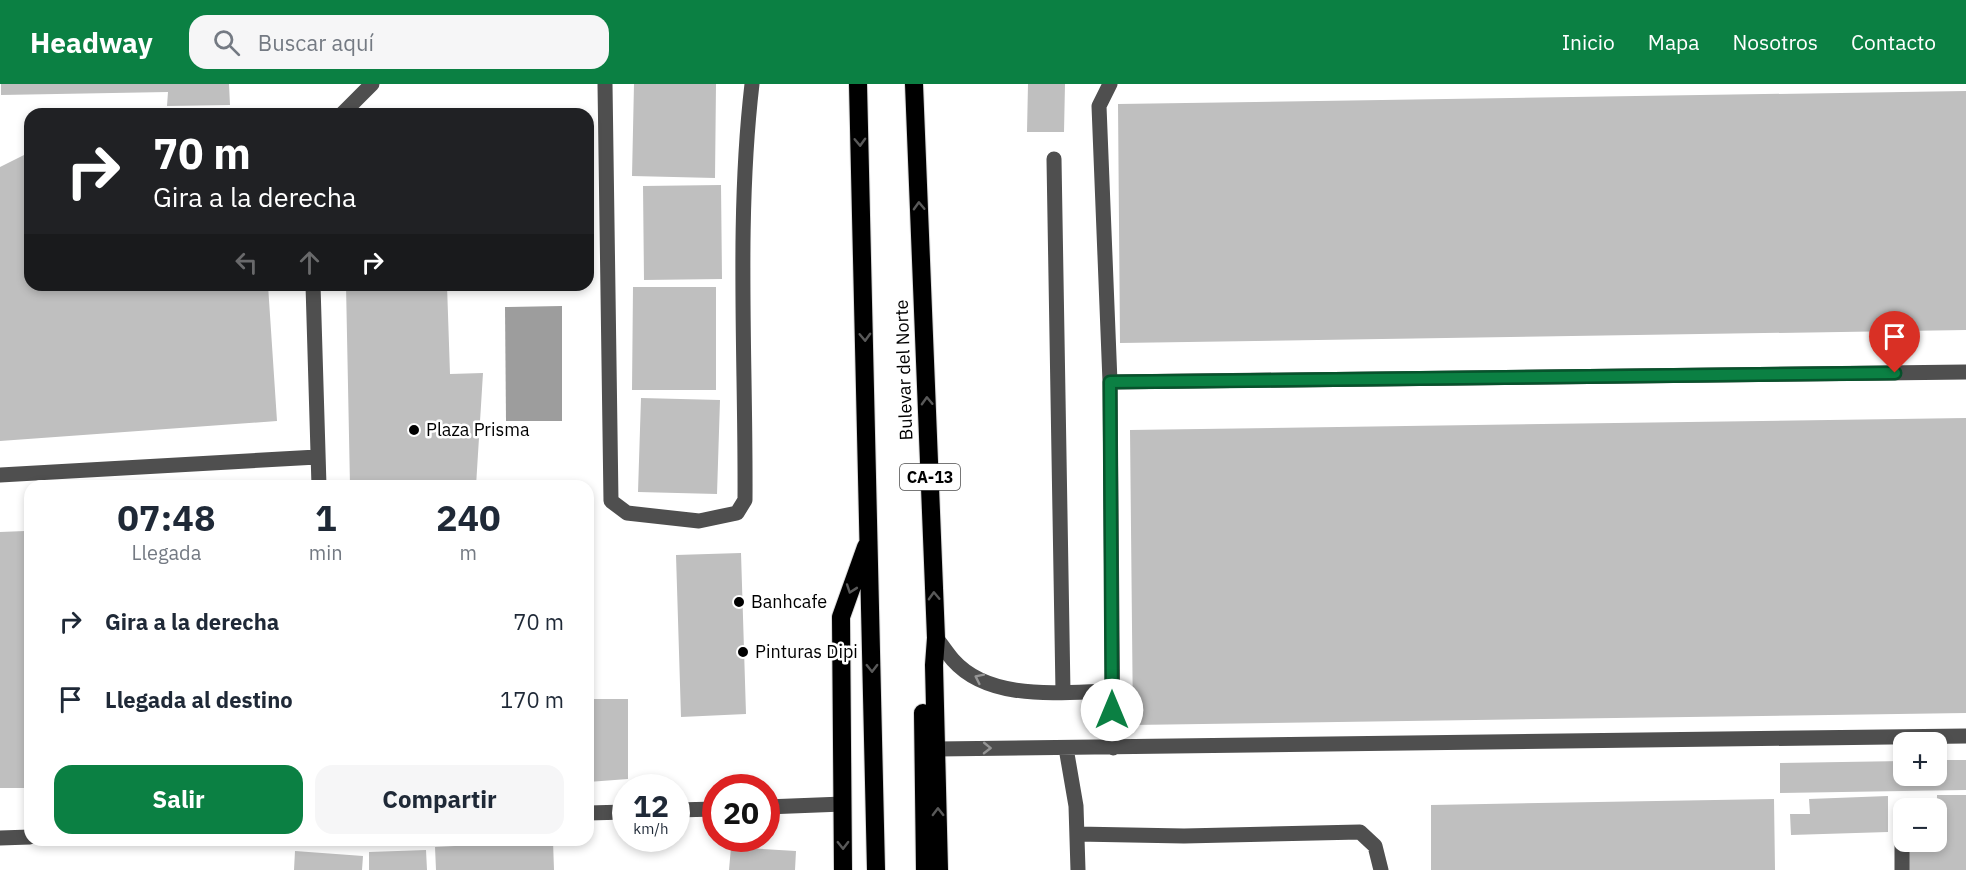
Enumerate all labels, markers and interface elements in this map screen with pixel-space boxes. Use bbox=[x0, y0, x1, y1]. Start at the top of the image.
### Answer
search box bbox=[189, 15, 609, 69]
text: Headway bbox=[30, 24, 153, 61]
icon: search bbox=[210, 26, 243, 59]
text: Buscar aquí bbox=[258, 28, 374, 57]
text: Inicio bbox=[1562, 28, 1615, 56]
text: Mapa bbox=[1648, 28, 1700, 56]
text: Nosotros bbox=[1733, 28, 1818, 56]
text: Contacto bbox=[1851, 28, 1936, 56]
text: 70 m bbox=[153, 126, 251, 181]
icon: right bbox=[54, 132, 132, 210]
one-way arrow bbox=[854, 138, 866, 147]
text: Gira a la derecha bbox=[153, 179, 356, 214]
one-way arrow bbox=[913, 202, 925, 211]
icon: left bbox=[230, 246, 263, 279]
icon: ahead bbox=[293, 246, 326, 279]
icon: right bbox=[356, 246, 389, 279]
street label: Bulevar del Norte bbox=[890, 299, 917, 441]
pin bbox=[1869, 311, 1920, 373]
icon: arrive bbox=[1878, 320, 1911, 353]
one-way arrow bbox=[859, 333, 871, 342]
one-way arrow bbox=[920, 396, 933, 405]
place label: Plaza Prisma bbox=[426, 418, 530, 441]
marker: Plaza Prisma bbox=[407, 423, 421, 437]
road number: CA-13 bbox=[900, 464, 960, 490]
text: 07:48 bbox=[117, 494, 216, 541]
text: 1 bbox=[315, 494, 337, 541]
text: 240 bbox=[436, 494, 501, 541]
text: Llegada bbox=[131, 539, 201, 566]
text: min bbox=[309, 539, 343, 566]
text: m bbox=[460, 539, 477, 566]
one-way arrow bbox=[845, 583, 858, 594]
place label: Banhcafe bbox=[751, 590, 827, 613]
one-way arrow bbox=[928, 591, 941, 600]
marker: Banhcafe bbox=[732, 595, 746, 609]
icon: right bbox=[54, 605, 87, 638]
text: Gira a la derecha bbox=[105, 607, 279, 636]
text: 70 m bbox=[513, 607, 564, 636]
place label: Pinturas Dipi bbox=[755, 640, 858, 663]
marker: Pinturas Dipi bbox=[736, 645, 750, 659]
one-way arrow bbox=[866, 664, 878, 673]
one-way arrow bbox=[975, 673, 986, 685]
position arrow bbox=[1080, 678, 1144, 742]
icon: arrive bbox=[54, 683, 87, 716]
text: Llegada al destino bbox=[105, 685, 293, 714]
text: 170 m bbox=[500, 685, 564, 714]
map controls bbox=[1893, 732, 1947, 852]
button: + bbox=[1893, 732, 1947, 786]
one-way arrow bbox=[983, 742, 992, 754]
button: Salir bbox=[54, 765, 303, 834]
button: Compartir bbox=[315, 765, 564, 834]
speed limit sign: 20 bbox=[702, 774, 780, 852]
text: 12 bbox=[633, 786, 669, 825]
button: − bbox=[1893, 798, 1947, 852]
one-way arrow bbox=[932, 807, 944, 816]
text: km/h bbox=[633, 819, 669, 838]
one-way arrow bbox=[837, 841, 849, 850]

